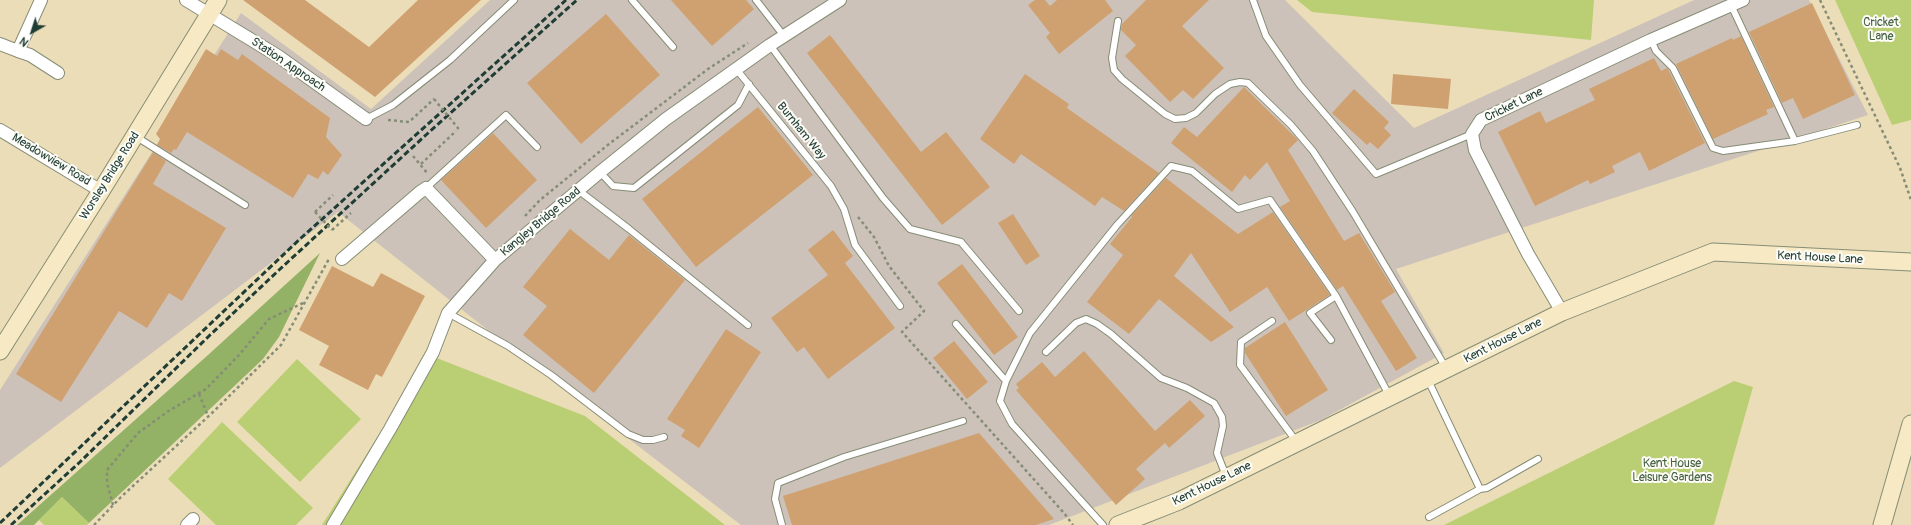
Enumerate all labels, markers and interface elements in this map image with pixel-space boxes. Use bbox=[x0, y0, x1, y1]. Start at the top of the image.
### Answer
north arrow bbox=[12, 12, 52, 52]
park label: Cricket Lane bbox=[1863, 16, 1899, 44]
text: N bbox=[17, 34, 31, 49]
street label: Station Approach bbox=[248, 35, 328, 95]
street label: Cricket Lane bbox=[1483, 85, 1545, 125]
street label: Burnham Way bbox=[774, 100, 828, 162]
street label: Worsley Bridge Road bbox=[77, 129, 143, 223]
street label: Meadowview Road bbox=[9, 131, 93, 189]
street label: Kangley Bridge Road bbox=[498, 184, 584, 260]
street label: Kent House Lane bbox=[1777, 249, 1863, 267]
street label: Kent House Lane bbox=[1462, 315, 1544, 367]
park label: Kent House Leisure Gardens bbox=[1632, 457, 1712, 485]
street label: Kent House Lane bbox=[1170, 459, 1254, 509]

